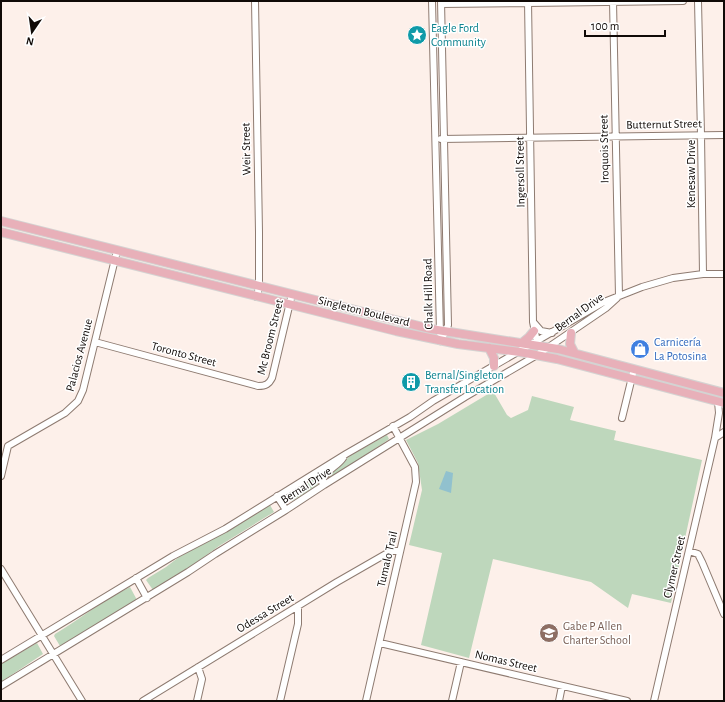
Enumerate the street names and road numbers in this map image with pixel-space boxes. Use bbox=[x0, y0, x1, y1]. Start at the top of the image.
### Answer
street label: Iroquois Street bbox=[597, 114, 611, 183]
street label: Butternut Street bbox=[626, 117, 702, 131]
street label: Weir Street bbox=[240, 122, 252, 175]
street label: Ingersoll Street bbox=[513, 136, 527, 208]
street label: Kenesaw Drive bbox=[685, 140, 697, 208]
street label: Chalk Hill Road bbox=[421, 258, 435, 330]
street label: Bernal Drive bbox=[552, 290, 606, 334]
street label: Singleton Boulevard bbox=[317, 294, 411, 328]
street label: Mc Broom Street bbox=[255, 298, 285, 376]
street label: Palacios Avenue bbox=[64, 317, 94, 393]
street label: Toronto Street bbox=[150, 340, 218, 368]
street label: Bernal Drive bbox=[279, 464, 333, 506]
street label: Tumalo Trail bbox=[375, 530, 399, 588]
street label: Clymer Street bbox=[661, 535, 688, 600]
street label: Odessa Street bbox=[234, 591, 296, 635]
street label: Nomas Street bbox=[474, 648, 538, 674]

